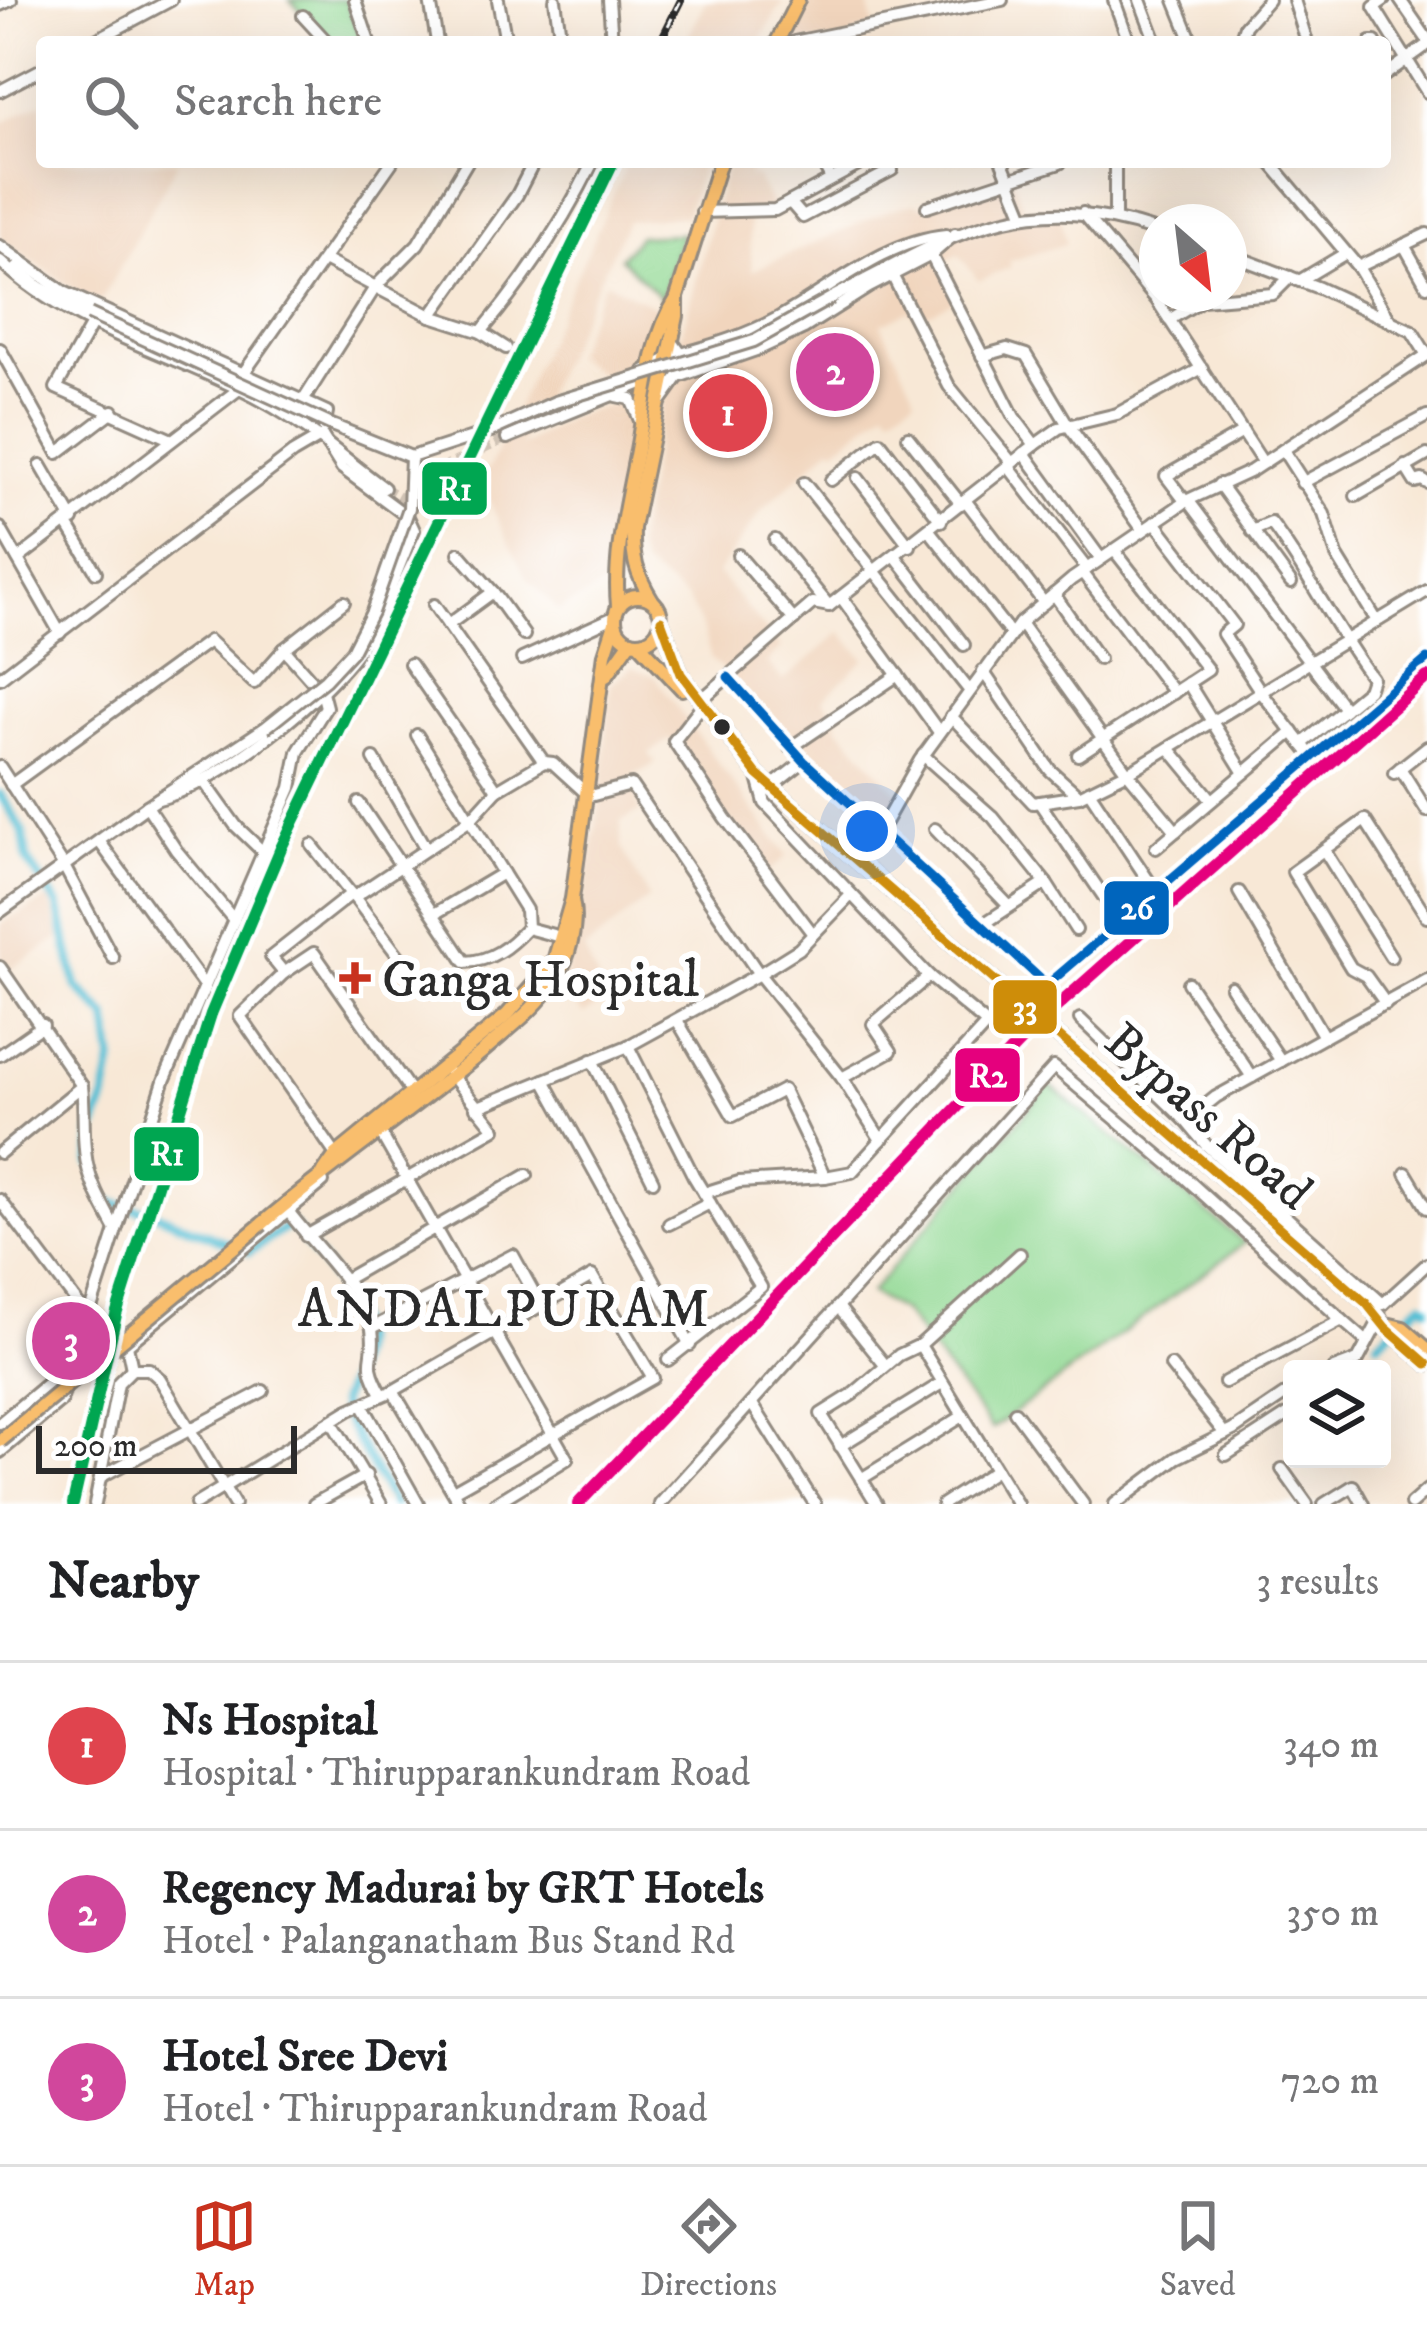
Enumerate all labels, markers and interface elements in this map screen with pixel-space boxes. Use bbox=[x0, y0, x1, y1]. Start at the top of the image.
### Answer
search box bbox=[36, 36, 1391, 168]
icon: search bbox=[78, 69, 144, 135]
text: Search here bbox=[174, 74, 382, 130]
north arrow bbox=[1139, 204, 1247, 312]
pin: 2 bbox=[796, 327, 874, 417]
pin: 1 bbox=[689, 368, 767, 458]
line badge: R1 bbox=[420, 460, 489, 517]
text: R1 bbox=[438, 470, 472, 511]
unlabelled marker bbox=[711, 716, 733, 738]
your location bbox=[837, 801, 897, 861]
line badge: 26 bbox=[1102, 879, 1171, 937]
text: 26 bbox=[1120, 889, 1156, 930]
place label: Ganga Hospital bbox=[382, 949, 700, 1013]
marker: Ganga Hospital bbox=[339, 962, 371, 994]
line badge: 33 bbox=[991, 978, 1059, 1036]
text: 33 bbox=[1013, 988, 1037, 1029]
street label: Bypass Road bbox=[1091, 1010, 1325, 1225]
line badge: R2 bbox=[953, 1046, 1022, 1104]
text: R2 bbox=[969, 1057, 1008, 1098]
line badge: R1 bbox=[132, 1125, 201, 1183]
text: R1 bbox=[150, 1135, 184, 1176]
district label: ANDALPURAM bbox=[298, 1277, 712, 1344]
pin: 3 bbox=[32, 1296, 110, 1386]
map controls bbox=[1283, 1360, 1391, 1468]
button: layers bbox=[1283, 1360, 1391, 1468]
scale bar bbox=[36, 1420, 297, 1473]
text: 200 m bbox=[54, 1426, 138, 1467]
text: Nearby bbox=[48, 1550, 199, 1614]
text: 3 results bbox=[1256, 1558, 1379, 1607]
text: Ns Hospital bbox=[162, 1693, 378, 1749]
text: 1 bbox=[80, 1721, 94, 1770]
text: 340 m bbox=[1283, 1721, 1379, 1770]
text: Hospital · Thirupparankundram Road bbox=[162, 1749, 750, 1798]
text: Regency Madurai by GRT Hotels bbox=[162, 1861, 764, 1917]
text: 2 bbox=[77, 1889, 97, 1938]
text: 350 m bbox=[1286, 1889, 1379, 1938]
text: Hotel · Palanganatham Bus Stand Rd bbox=[162, 1917, 735, 1966]
text: Hotel Sree Devi bbox=[162, 2029, 448, 2085]
text: 3 bbox=[80, 2057, 94, 2106]
text: 720 m bbox=[1281, 2057, 1379, 2106]
text: Hotel · Thirupparankundram Road bbox=[162, 2085, 707, 2134]
tab: Map bbox=[191, 2193, 257, 2306]
tab: Directions bbox=[640, 2193, 777, 2306]
tab: Saved bbox=[1160, 2193, 1236, 2306]

